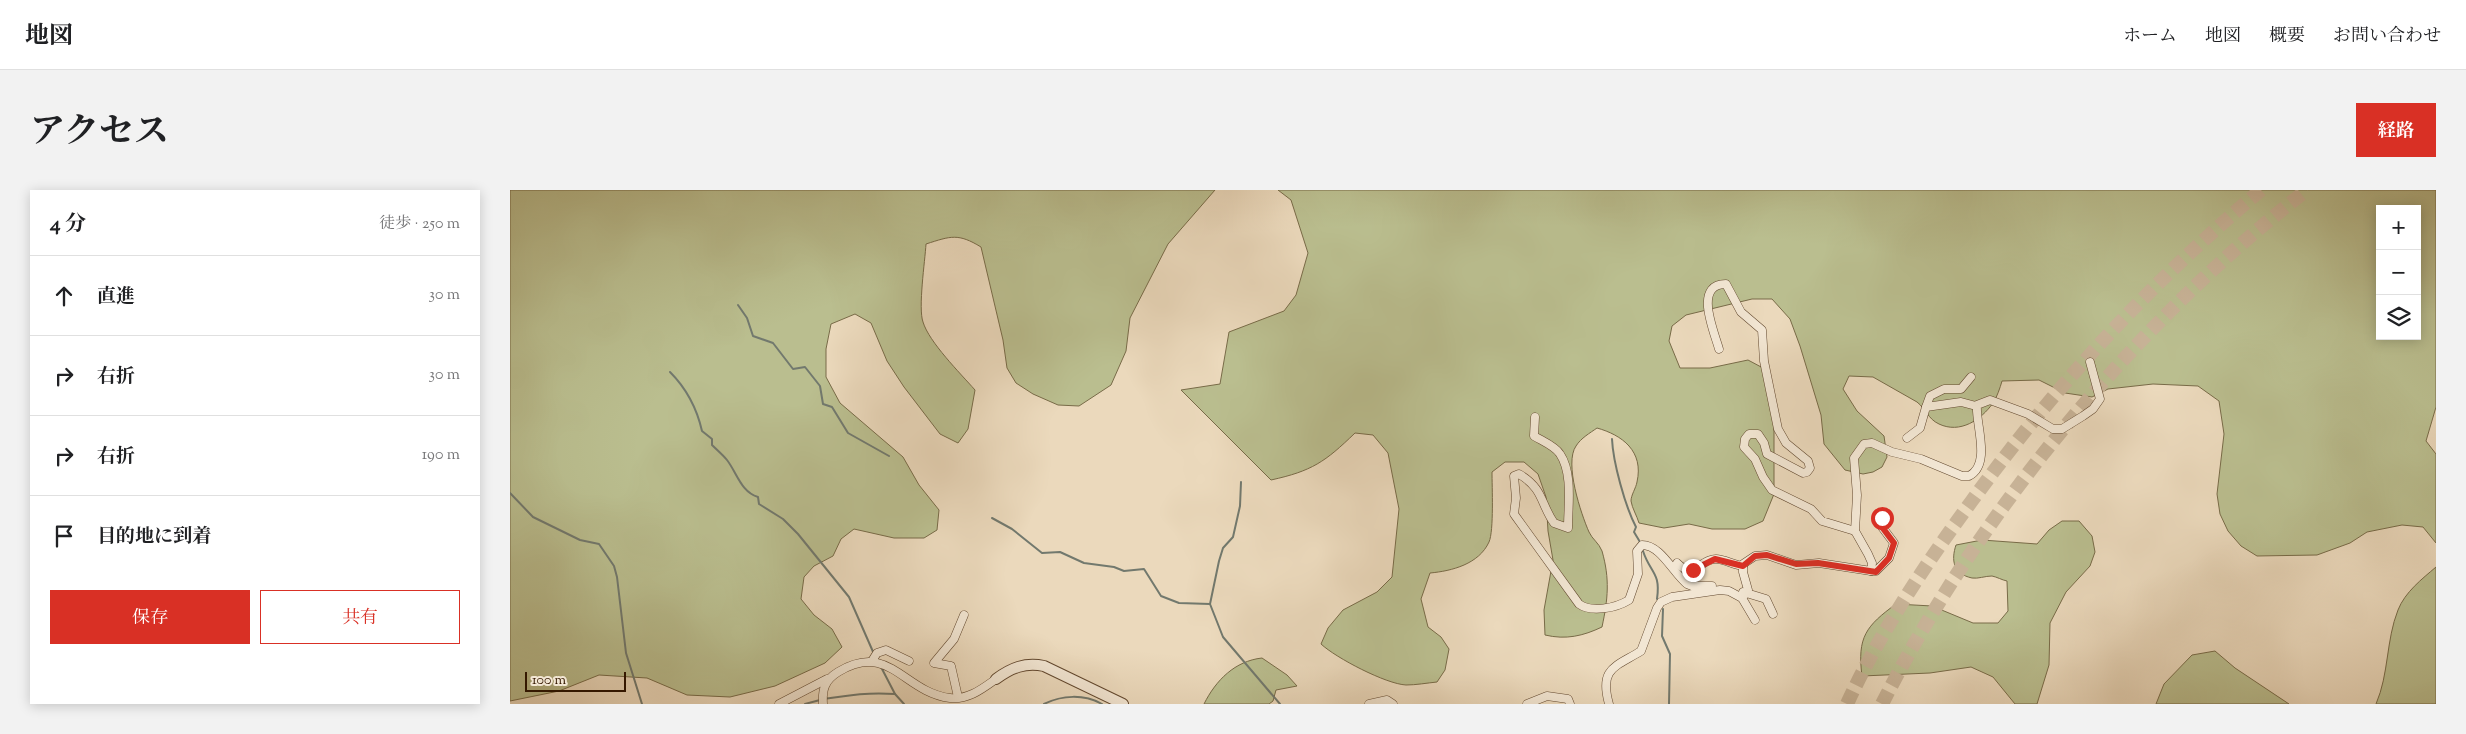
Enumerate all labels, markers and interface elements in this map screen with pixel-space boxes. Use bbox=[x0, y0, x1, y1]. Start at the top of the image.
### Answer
text: 地図 bbox=[25, 20, 73, 54]
text: ホーム bbox=[2123, 24, 2177, 50]
text: 地図 bbox=[2205, 24, 2241, 50]
text: 概要 bbox=[2269, 24, 2305, 50]
text: お問い合わせ bbox=[2333, 24, 2441, 50]
button: 経路 bbox=[2356, 103, 2436, 157]
text: アクセス bbox=[30, 108, 169, 159]
map controls bbox=[2376, 205, 2421, 340]
button: + bbox=[2376, 205, 2421, 250]
text: 4 分 bbox=[50, 210, 86, 240]
text: 徒歩 · 250 m bbox=[379, 213, 460, 236]
button: − bbox=[2376, 250, 2421, 295]
icon: ahead bbox=[50, 282, 78, 310]
text: 直進 bbox=[97, 284, 135, 311]
text: 30 m bbox=[429, 284, 460, 307]
button: layers bbox=[2376, 295, 2421, 340]
icon: right bbox=[50, 362, 78, 390]
text: 右折 bbox=[97, 364, 135, 391]
text: 30 m bbox=[429, 364, 460, 387]
icon: right bbox=[50, 442, 78, 470]
text: 右折 bbox=[97, 444, 135, 471]
text: 190 m bbox=[422, 444, 460, 467]
route start bbox=[1871, 507, 1894, 530]
icon: arrive bbox=[50, 522, 78, 550]
text: 目的地に到着 bbox=[97, 524, 211, 551]
route end bbox=[1682, 559, 1705, 582]
button: 保存 bbox=[50, 590, 250, 644]
button: 共有 bbox=[260, 590, 460, 644]
scale bar bbox=[525, 669, 626, 692]
text: 100 m bbox=[532, 671, 566, 691]

